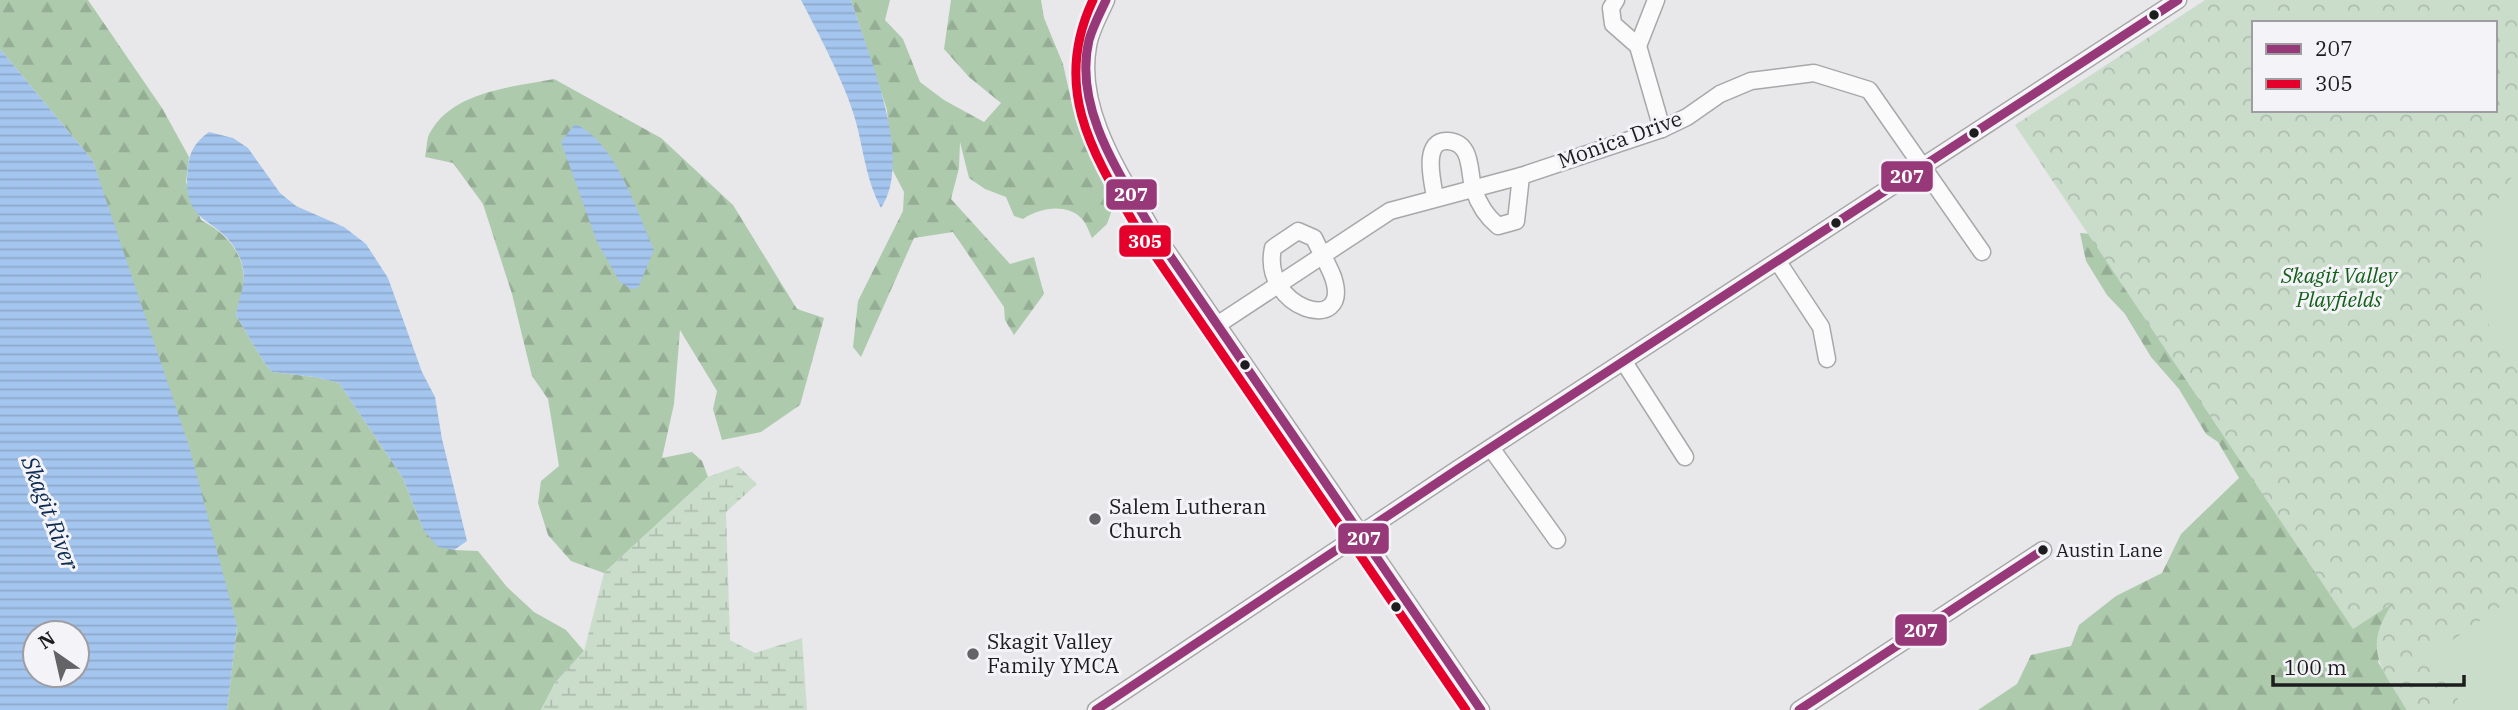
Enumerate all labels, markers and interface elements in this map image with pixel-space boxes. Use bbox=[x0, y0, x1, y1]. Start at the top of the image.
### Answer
unlabelled marker bbox=[2147, 8, 2161, 22]
legend bbox=[2252, 21, 2497, 112]
text: 207 bbox=[2315, 34, 2353, 62]
text: 305 bbox=[2315, 69, 2353, 97]
street label: Monica Drive bbox=[1554, 104, 1686, 175]
unlabelled marker bbox=[1967, 126, 1981, 140]
line badge: 207 bbox=[1880, 160, 1934, 193]
text: 207 bbox=[1890, 164, 1924, 188]
line badge: 207 bbox=[1105, 178, 1158, 211]
text: 207 bbox=[1114, 182, 1148, 206]
unlabelled marker bbox=[1829, 216, 1843, 230]
line badge: 305 bbox=[1118, 224, 1172, 258]
text: 305 bbox=[1128, 229, 1162, 253]
park label: Skagit Valley Playfields bbox=[2280, 261, 2399, 313]
unlabelled marker bbox=[1238, 358, 1252, 372]
water label: Skagit River bbox=[15, 450, 87, 575]
place label: Salem Lutheran Church bbox=[1109, 492, 1266, 544]
marker: Salem Lutheran Church bbox=[1087, 511, 1103, 527]
line badge: 207 bbox=[1337, 522, 1390, 555]
text: 207 bbox=[1347, 526, 1381, 550]
place label: Austin Lane bbox=[2056, 538, 2163, 562]
marker: Austin Lane bbox=[2036, 543, 2050, 557]
unlabelled marker bbox=[1389, 600, 1403, 614]
line badge: 207 bbox=[1894, 613, 1948, 647]
text: 207 bbox=[1904, 618, 1938, 642]
north arrow bbox=[21, 619, 91, 689]
text: N bbox=[34, 626, 59, 654]
place label: Skagit Valley Family YMCA bbox=[987, 627, 1120, 679]
scale bar bbox=[2273, 644, 2464, 688]
marker: Skagit Valley Family YMCA bbox=[965, 646, 981, 662]
text: 100 m bbox=[2284, 653, 2347, 681]

